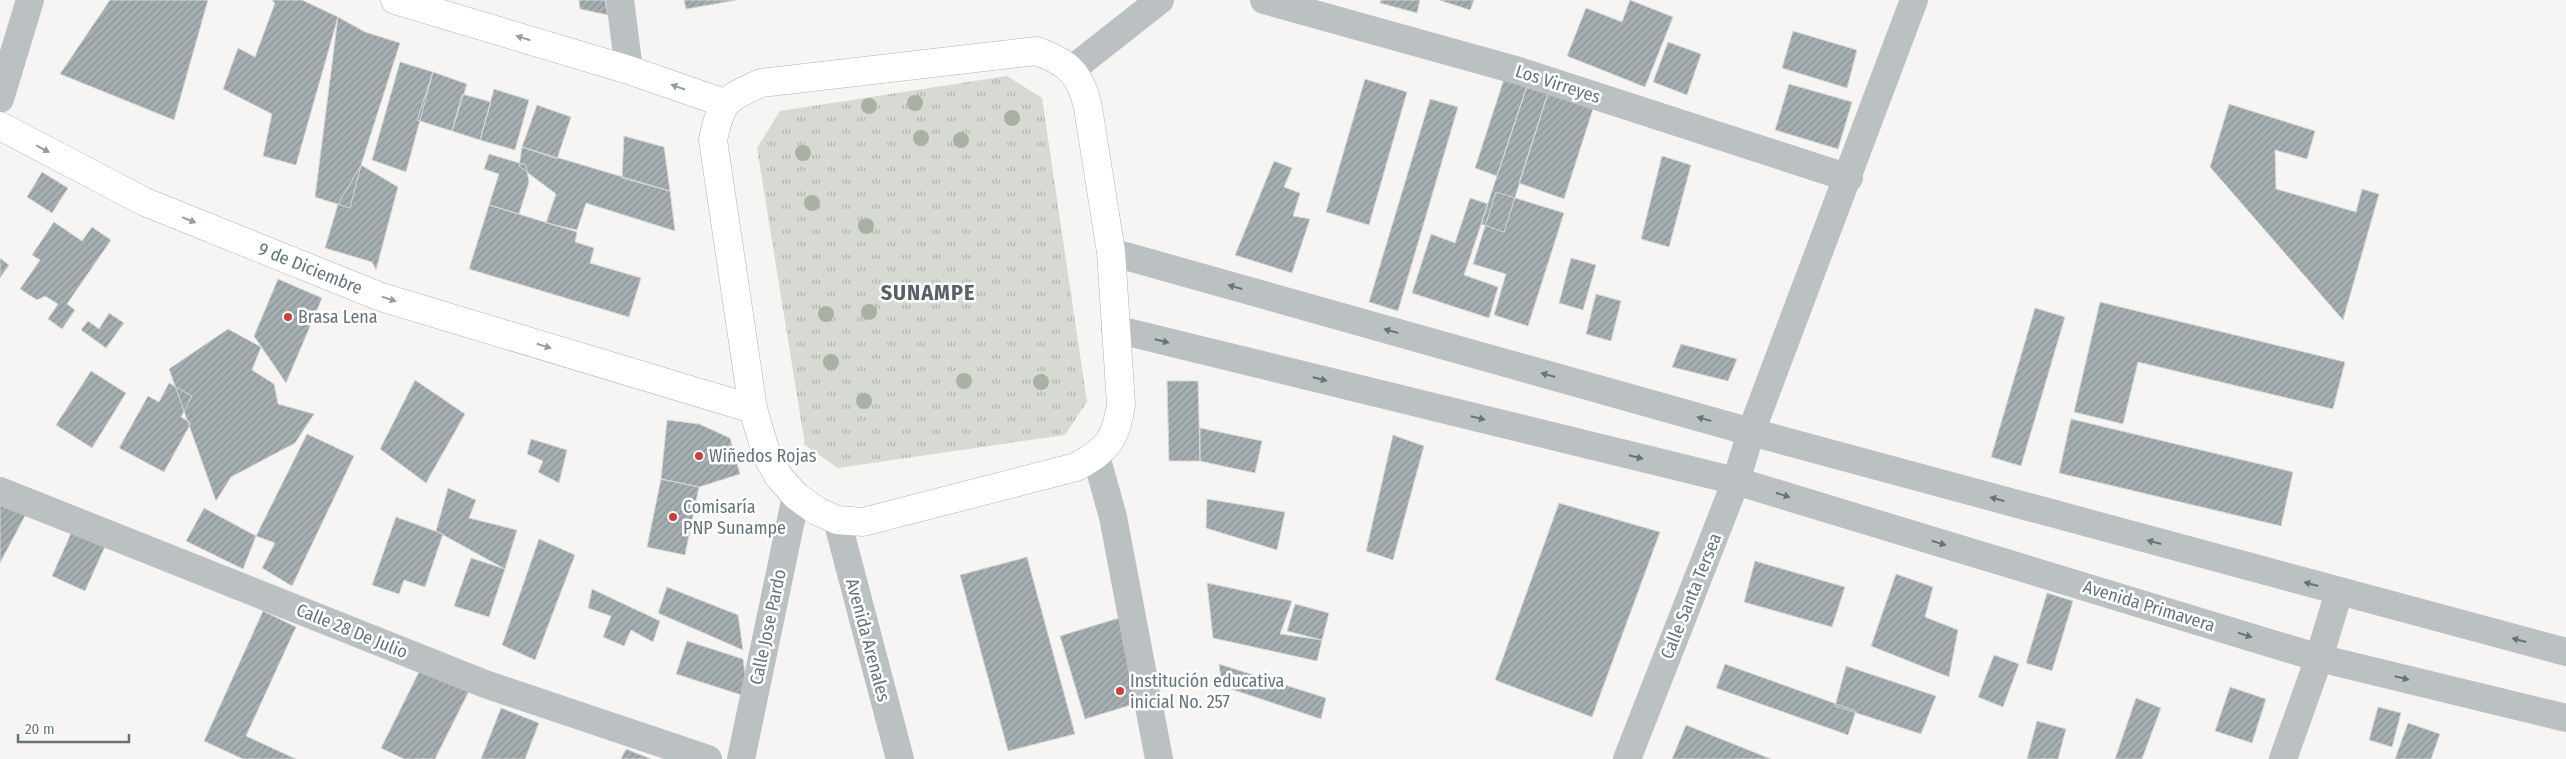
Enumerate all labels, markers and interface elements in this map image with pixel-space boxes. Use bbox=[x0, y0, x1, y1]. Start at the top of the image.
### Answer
one-way arrow bbox=[516, 34, 531, 42]
street label: Los Virreyes bbox=[1513, 60, 1604, 108]
one-way arrow bbox=[671, 83, 686, 90]
one-way arrow bbox=[36, 144, 50, 153]
one-way arrow bbox=[182, 216, 196, 224]
street label: 9 de Diciembre bbox=[255, 238, 366, 299]
district label: SUNAMPE bbox=[881, 279, 975, 306]
one-way arrow bbox=[1227, 282, 1242, 290]
one-way arrow bbox=[381, 296, 396, 304]
place label: Brasa Lena bbox=[298, 306, 378, 328]
marker: Brasa Lena bbox=[282, 311, 294, 323]
one-way arrow bbox=[1384, 326, 1399, 334]
one-way arrow bbox=[1155, 337, 1170, 345]
one-way arrow bbox=[537, 343, 552, 351]
one-way arrow bbox=[1540, 370, 1555, 378]
one-way arrow bbox=[1313, 375, 1328, 383]
one-way arrow bbox=[1470, 414, 1485, 422]
one-way arrow bbox=[1696, 414, 1711, 422]
place label: Wiñedos Rojas bbox=[709, 445, 817, 467]
marker: Wiñedos Rojas bbox=[693, 450, 705, 462]
one-way arrow bbox=[1628, 453, 1643, 461]
one-way arrow bbox=[1776, 492, 1791, 500]
one-way arrow bbox=[1990, 495, 2005, 503]
place label: Comisaría PNP Sunampe bbox=[683, 496, 786, 539]
marker: Comisaría PNP Sunampe bbox=[667, 511, 679, 523]
street label: Calle Santa Tersea bbox=[1656, 530, 1726, 662]
one-way arrow bbox=[2147, 537, 2162, 545]
one-way arrow bbox=[1931, 539, 1946, 547]
street label: Calle Jose Pardo bbox=[745, 567, 791, 687]
street label: Avenida Arenales bbox=[841, 576, 895, 704]
street label: Avenida Primavera bbox=[2080, 576, 2218, 637]
one-way arrow bbox=[2303, 580, 2318, 588]
street label: Calle 28 De Julio bbox=[293, 599, 411, 663]
one-way arrow bbox=[2237, 632, 2252, 640]
one-way arrow bbox=[2511, 635, 2526, 643]
place label: Institución educativa inicial No. 257 bbox=[1130, 670, 1285, 713]
one-way arrow bbox=[2394, 674, 2409, 682]
marker: Institución educativa inicial No. 257 bbox=[1114, 685, 1126, 697]
scale bar bbox=[18, 712, 129, 744]
text: 20 m bbox=[25, 720, 55, 738]

